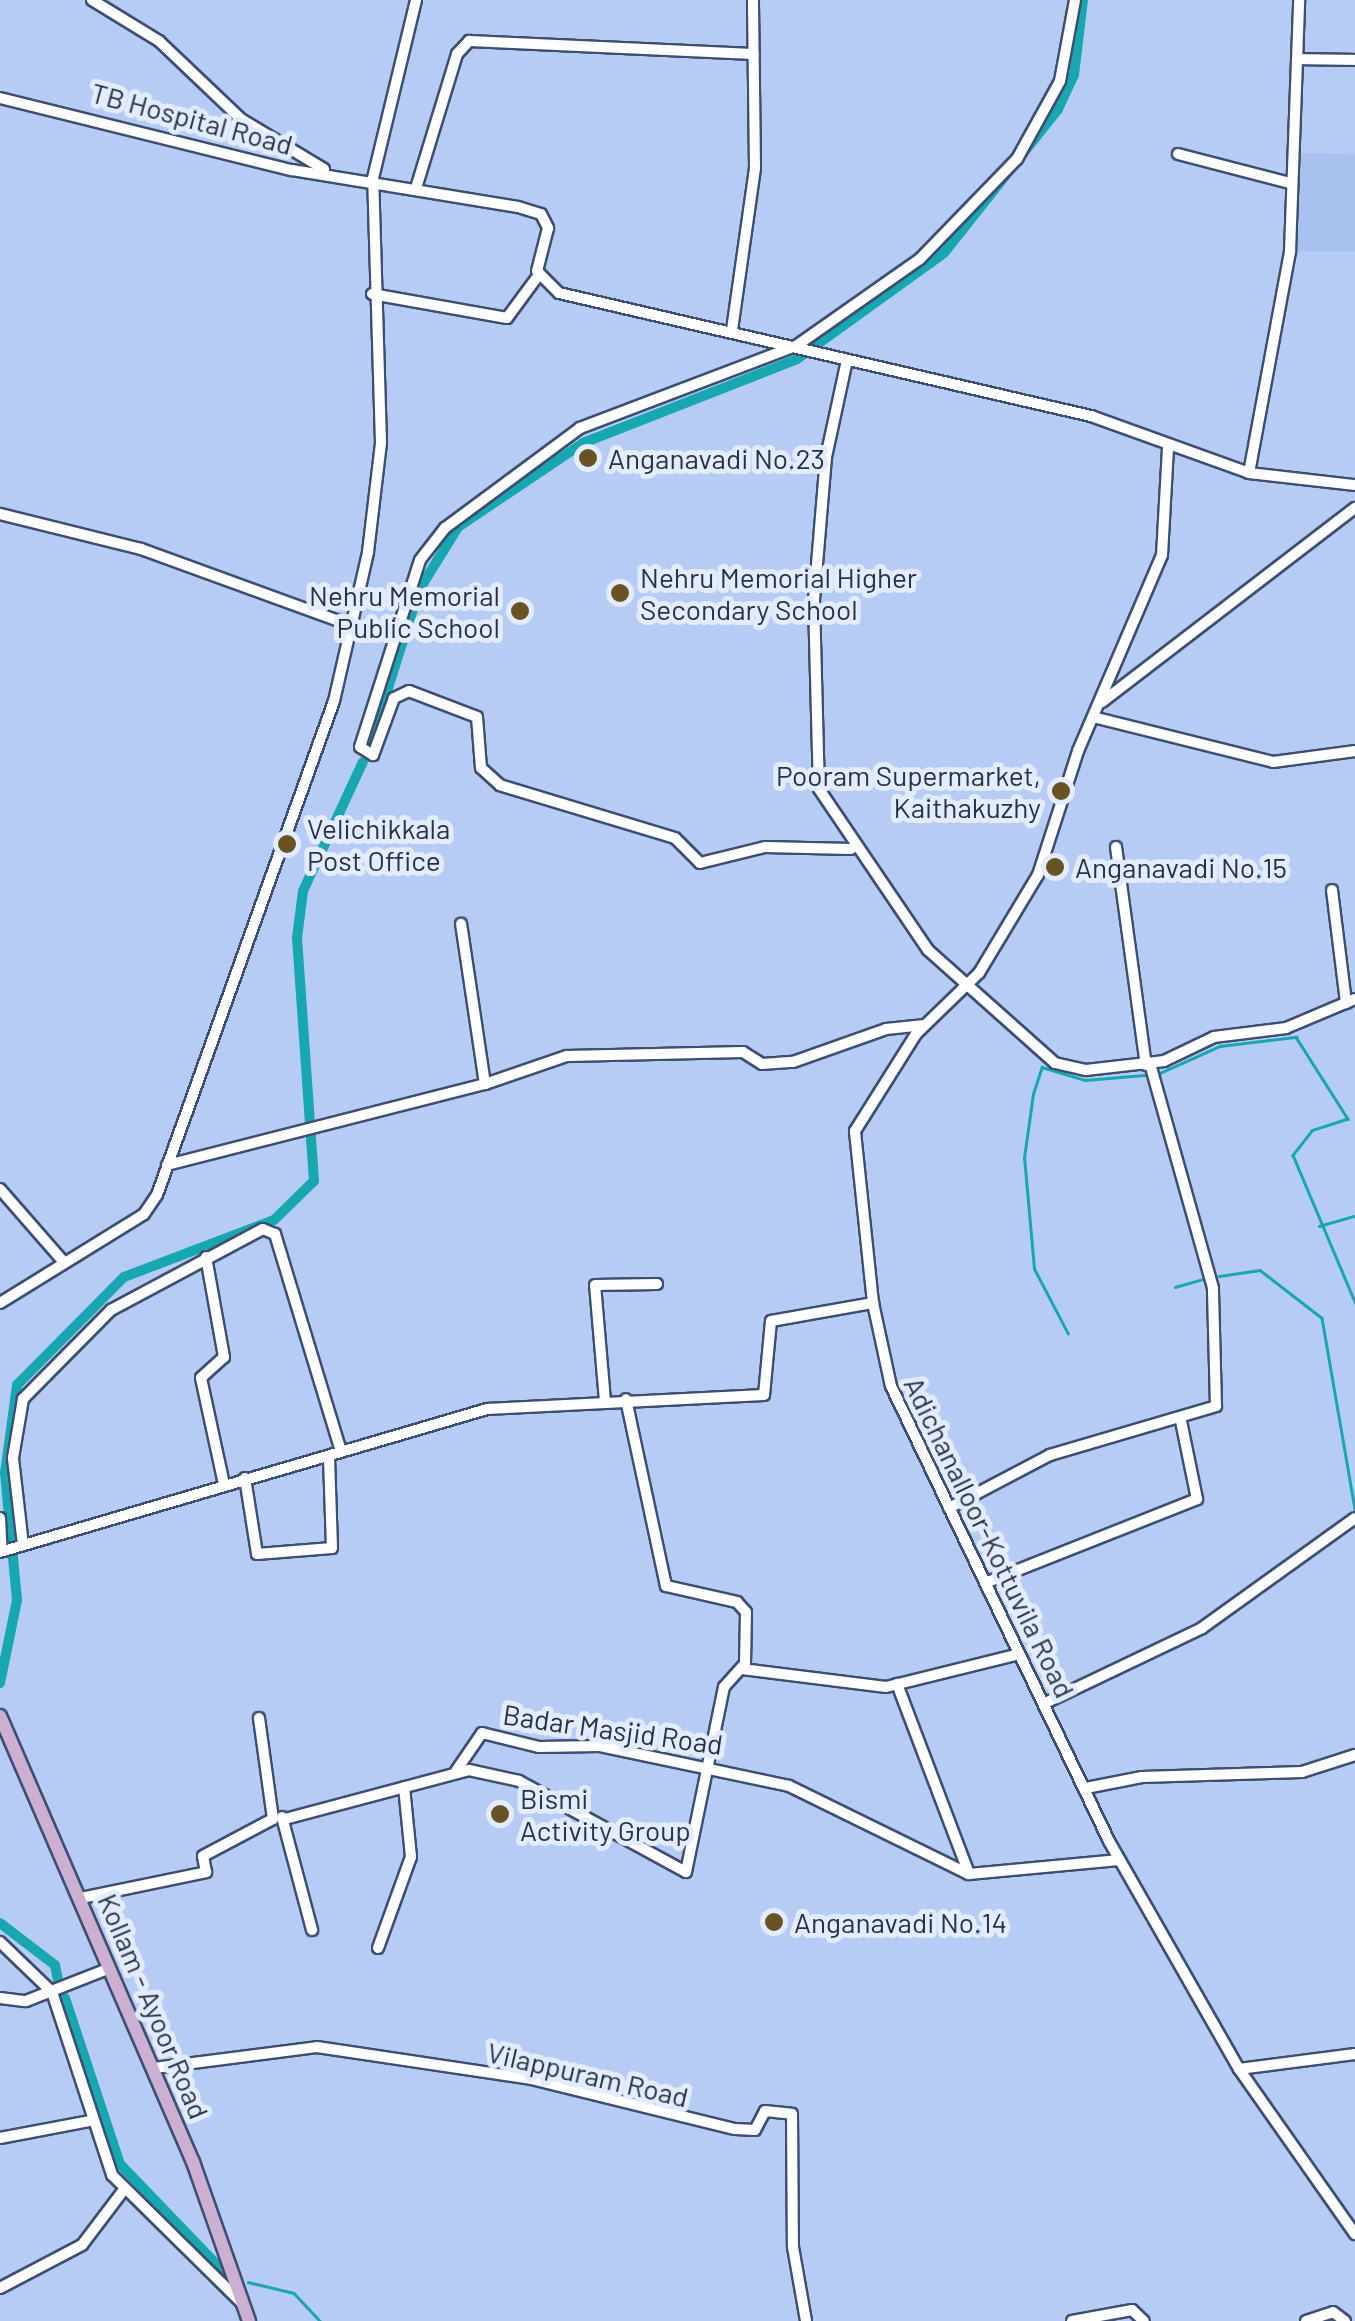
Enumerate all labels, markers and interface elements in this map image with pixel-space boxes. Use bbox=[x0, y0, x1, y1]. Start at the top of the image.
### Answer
street label: TB Hospital Road bbox=[88, 75, 296, 161]
place label: Anganavadi No.23 bbox=[608, 441, 825, 475]
marker: Anganavadi No.23 bbox=[577, 447, 599, 469]
place label: Nehru Memorial Higher Secondary School bbox=[640, 560, 917, 626]
place label: Nehru Memorial Public School bbox=[309, 578, 500, 644]
marker: Nehru Memorial Higher Secondary School bbox=[609, 582, 631, 604]
marker: Nehru Memorial Public School bbox=[509, 600, 531, 622]
place label: Pooram Supermarket, Kaithakuzhy bbox=[776, 758, 1041, 824]
marker: Pooram Supermarket, Kaithakuzhy bbox=[1050, 780, 1072, 802]
place label: Velichikkala Post Office bbox=[307, 811, 450, 877]
marker: Velichikkala Post Office bbox=[276, 833, 298, 855]
place label: Anganavadi No.15 bbox=[1075, 850, 1287, 884]
marker: Anganavadi No.15 bbox=[1044, 856, 1066, 878]
street label: Adichanalloor-Kottuvila Road bbox=[898, 1371, 1082, 1703]
street label: Badar Masjid Road bbox=[501, 1697, 725, 1761]
place label: Bismi Activity Group bbox=[520, 1781, 691, 1847]
marker: Bismi Activity Group bbox=[489, 1803, 511, 1825]
street label: Kollam - Ayoor Road bbox=[91, 1888, 217, 2124]
place label: Anganavadi No.14 bbox=[794, 1905, 1007, 1939]
marker: Anganavadi No.14 bbox=[763, 1911, 785, 1933]
street label: Vilappuram Road bbox=[484, 2035, 692, 2113]

